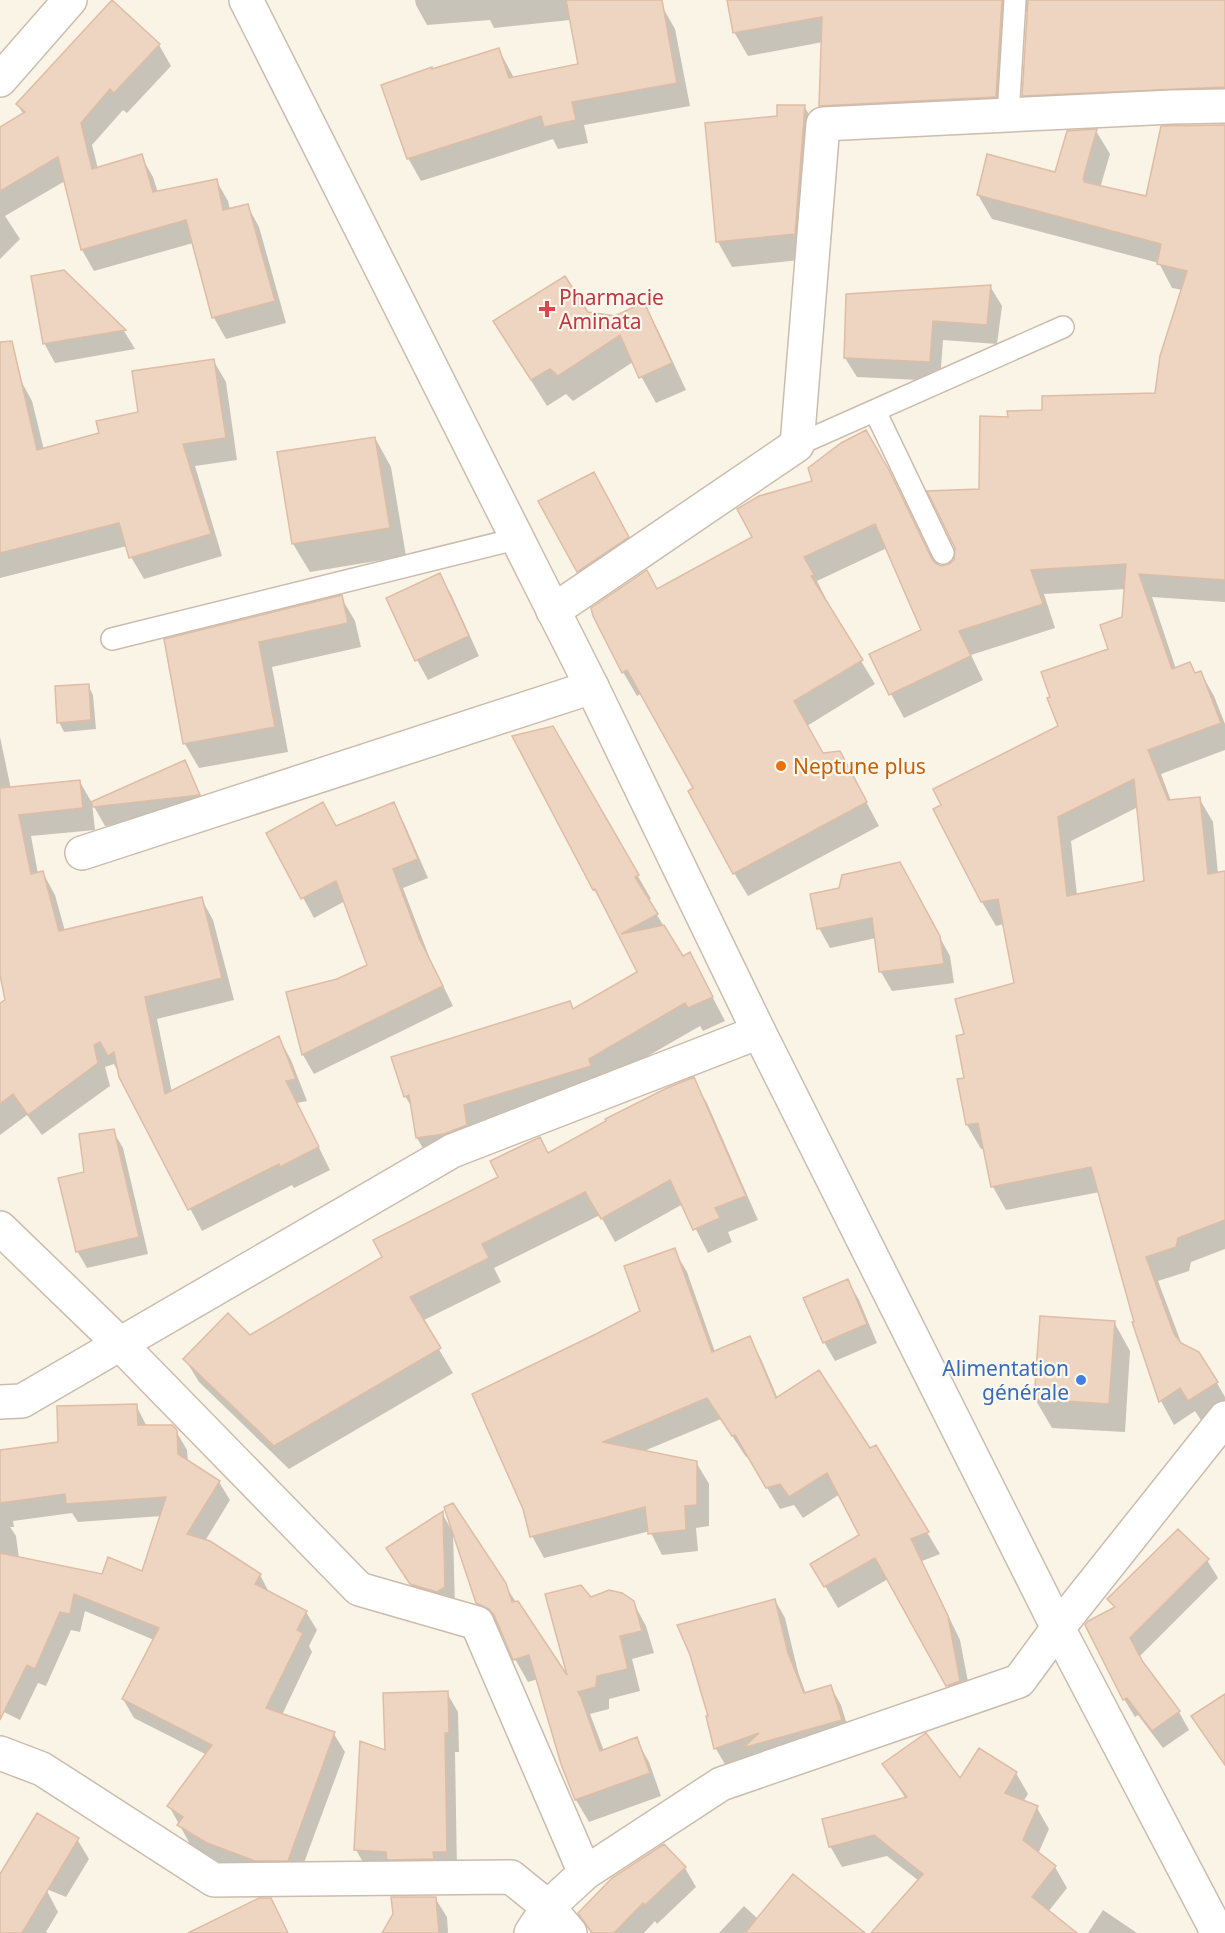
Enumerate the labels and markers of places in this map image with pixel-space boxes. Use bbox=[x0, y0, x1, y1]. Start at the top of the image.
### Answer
place label: Pharmacie Aminata bbox=[559, 283, 664, 335]
marker: Pharmacie Aminata bbox=[540, 302, 554, 316]
place label: Neptune plus bbox=[793, 752, 926, 780]
marker: Neptune plus bbox=[774, 759, 788, 773]
place label: Alimentation générale bbox=[942, 1354, 1069, 1406]
marker: Alimentation générale bbox=[1074, 1373, 1088, 1387]

